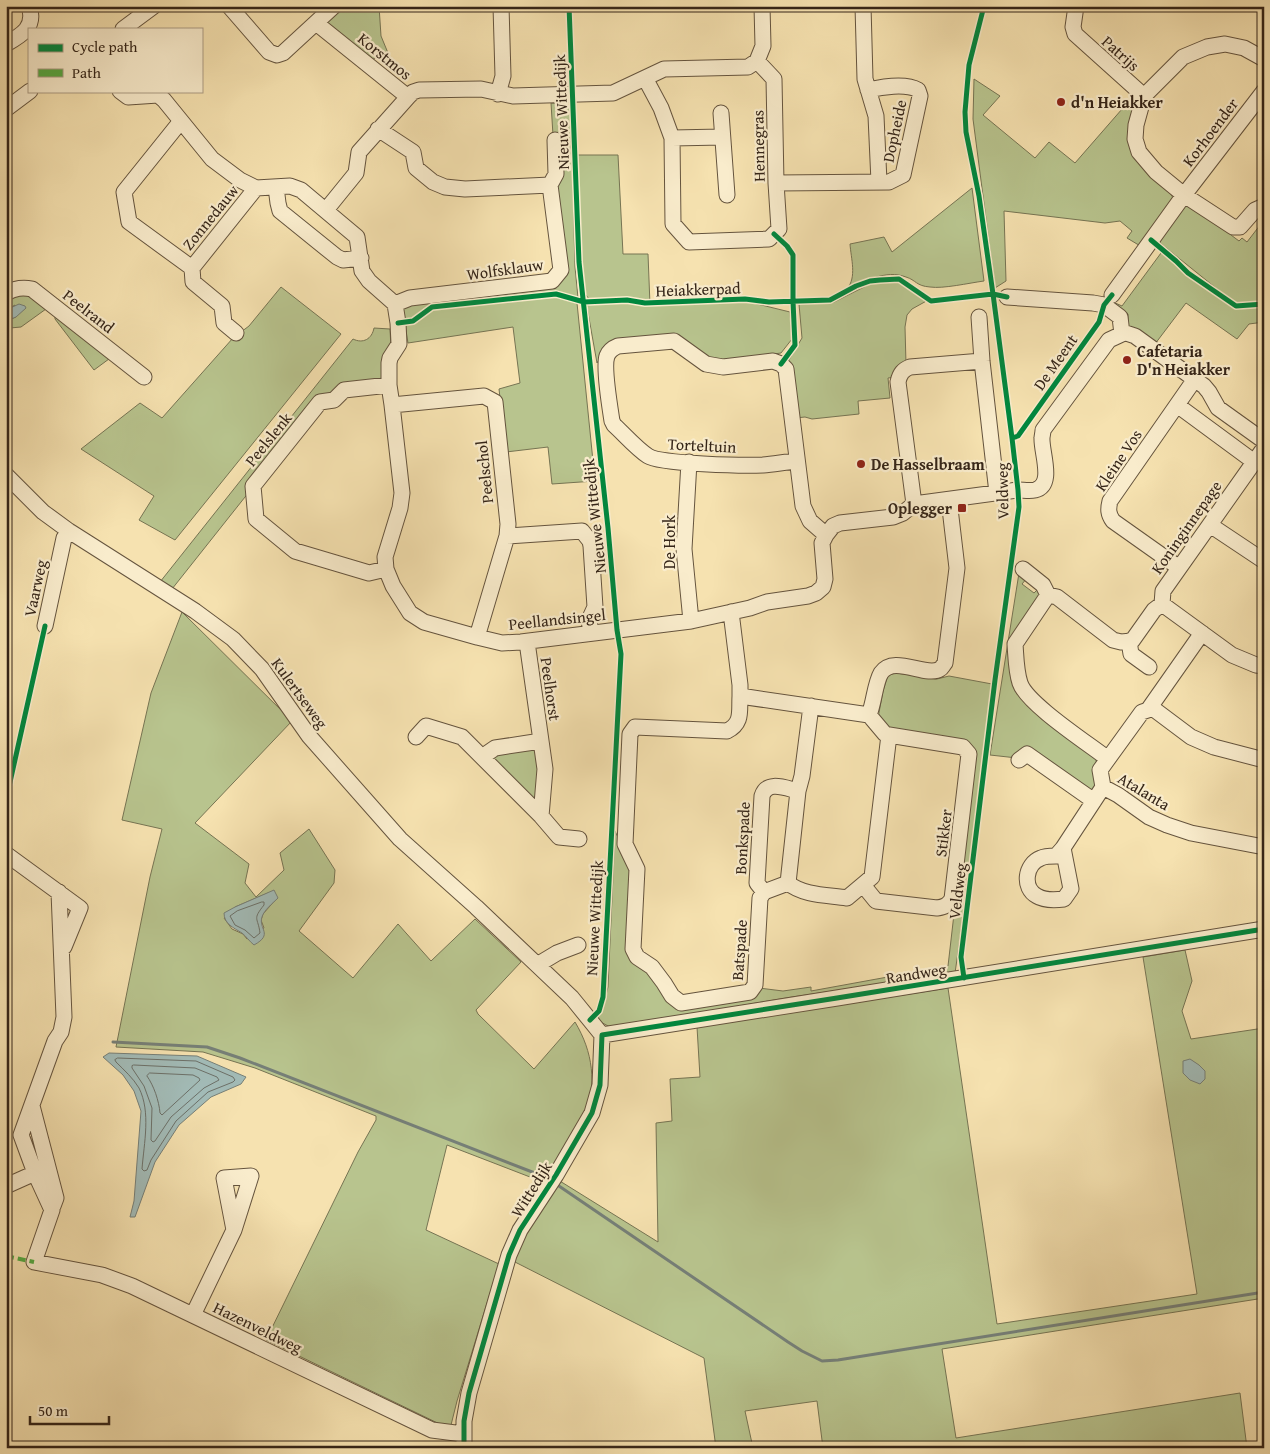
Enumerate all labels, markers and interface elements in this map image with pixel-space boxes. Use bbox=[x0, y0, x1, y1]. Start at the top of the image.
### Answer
street label: Korstmos bbox=[353, 27, 417, 85]
legend bbox=[28, 28, 202, 92]
street label: Patrijs bbox=[1097, 30, 1145, 76]
text: Cycle path bbox=[72, 36, 138, 57]
street label: Nieuwe Wittedijk bbox=[547, 53, 575, 170]
text: Path bbox=[72, 62, 101, 83]
place label: d'n Heiakker bbox=[1071, 90, 1163, 114]
street label: Korhoender bbox=[1176, 92, 1244, 171]
marker: d'n Heiakker bbox=[1055, 96, 1067, 108]
street label: Dopheide bbox=[876, 97, 912, 165]
street label: Hennegras bbox=[745, 110, 771, 182]
street label: Zonnedauw bbox=[176, 179, 244, 255]
street label: Wolfsklauw bbox=[465, 252, 546, 286]
street label: Heiakkerpad bbox=[655, 276, 741, 302]
street label: Peelrand bbox=[58, 283, 120, 339]
street label: De Meent bbox=[1027, 329, 1083, 395]
place label: Cafetaria D'n Heiakker bbox=[1137, 339, 1231, 381]
marker: Cafetaria D'n Heiakker bbox=[1121, 354, 1133, 366]
street label: Peelslenk bbox=[239, 406, 298, 471]
street label: Kleine Vos bbox=[1088, 424, 1148, 496]
street label: Torteltuin bbox=[667, 431, 737, 459]
street label: Peelschol bbox=[469, 439, 499, 505]
place label: De Hasselbraam bbox=[871, 452, 985, 476]
street label: Nieuwe Wittedijk bbox=[576, 456, 612, 575]
marker: De Hasselbraam bbox=[855, 458, 867, 470]
street label: Veldweg bbox=[990, 462, 1014, 519]
street label: Koninginnepage bbox=[1145, 475, 1227, 579]
place label: Oplegger bbox=[888, 496, 953, 520]
marker: Oplegger bbox=[956, 502, 968, 514]
street label: De Hork bbox=[657, 514, 681, 569]
street label: Vaarweg bbox=[17, 557, 53, 619]
street label: Peellandsingel bbox=[507, 602, 607, 636]
street label: Kulertseweg bbox=[266, 652, 334, 734]
street label: Peelhorst bbox=[535, 656, 567, 723]
street label: Atalanta bbox=[1113, 766, 1175, 816]
street label: Bonkspade bbox=[728, 801, 756, 875]
street label: Stikker bbox=[928, 807, 958, 858]
street label: Nieuwe Wittedijk bbox=[579, 859, 609, 976]
street label: Veldweg bbox=[942, 861, 972, 921]
street label: Batspade bbox=[725, 919, 753, 981]
street label: Randweg bbox=[884, 956, 948, 990]
street label: Wittedijk bbox=[504, 1155, 558, 1222]
street label: Hazenveldweg bbox=[209, 1295, 307, 1359]
scale bar bbox=[30, 1394, 109, 1426]
text: 50 m bbox=[38, 1400, 69, 1421]

